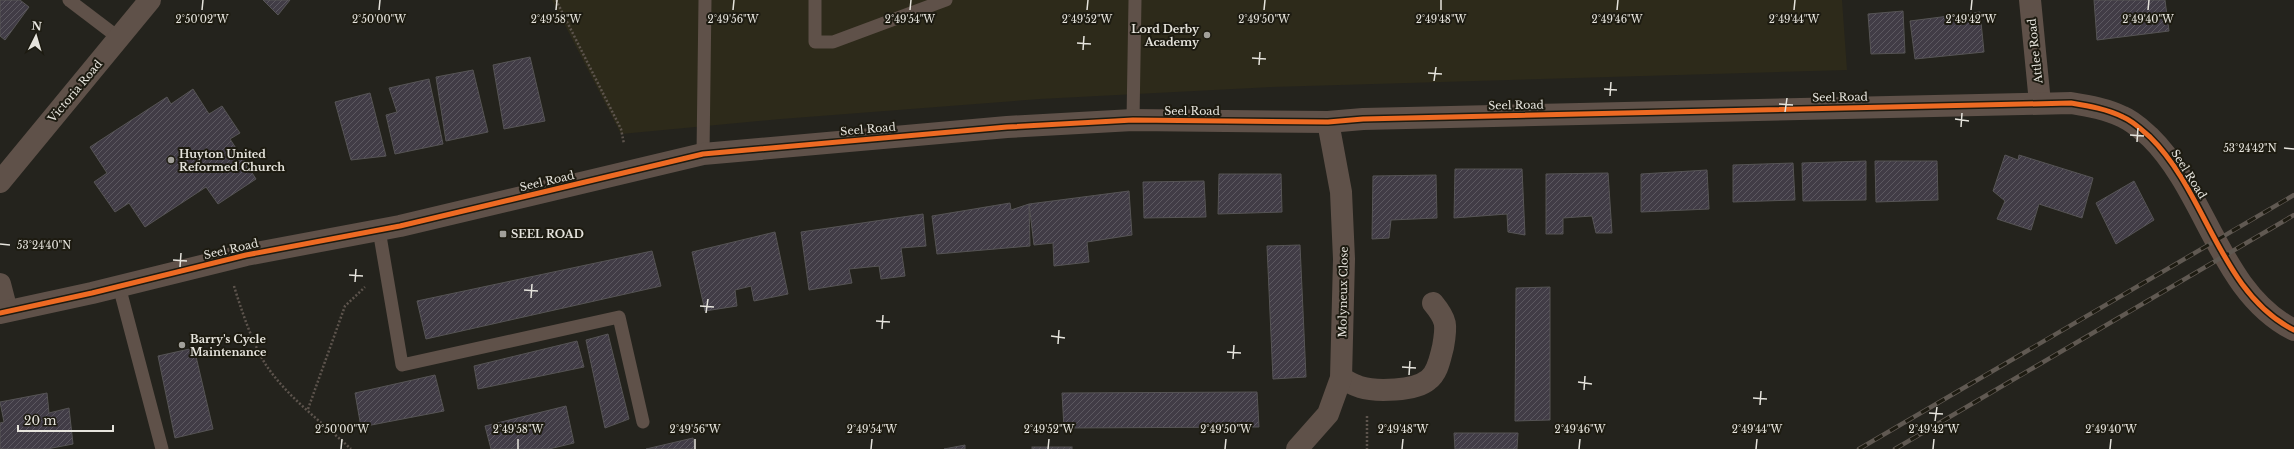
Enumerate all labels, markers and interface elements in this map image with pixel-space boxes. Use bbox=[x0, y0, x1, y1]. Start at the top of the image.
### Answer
text: 2°50'02"W bbox=[175, 13, 229, 26]
text: 2°50'00"W bbox=[352, 13, 406, 26]
text: 2°49'58"W bbox=[531, 13, 582, 26]
text: 2°49'56"W bbox=[707, 13, 759, 26]
text: 2°49'54"W bbox=[885, 13, 935, 26]
text: 2°49'52"W bbox=[1062, 13, 1113, 26]
text: 2°49'50"W bbox=[1238, 13, 1290, 26]
text: 2°49'48"W bbox=[1416, 13, 1467, 26]
text: 2°49'46"W bbox=[1591, 13, 1643, 26]
text: 2°49'44"W bbox=[1769, 13, 1819, 26]
text: 2°49'42"W bbox=[1946, 13, 1997, 26]
text: 2°49'40"W bbox=[2122, 13, 2174, 26]
north arrow bbox=[16, 16, 56, 56]
street label: Attlee Road bbox=[2025, 17, 2045, 85]
text: N bbox=[31, 19, 43, 34]
place label: Lord Derby Academy bbox=[1131, 22, 1200, 49]
marker: Lord Derby Academy bbox=[1202, 30, 1212, 40]
street label: Victoria Road bbox=[44, 57, 105, 126]
street label: Seel Road bbox=[1812, 90, 1869, 104]
street label: Seel Road bbox=[1488, 98, 1545, 112]
street label: Seel Road bbox=[1164, 104, 1220, 118]
street label: Seel Road bbox=[840, 120, 897, 138]
text: 53°24'42"N bbox=[2223, 142, 2277, 155]
place label: Huyton United Reformed Church bbox=[179, 147, 285, 174]
street label: Seel Road bbox=[2168, 147, 2210, 202]
marker: Huyton United Reformed Church bbox=[166, 155, 176, 165]
street label: Seel Road bbox=[518, 168, 576, 194]
place label: SEEL ROAD bbox=[511, 227, 584, 241]
marker: SEEL ROAD bbox=[498, 229, 508, 239]
street label: Seel Road bbox=[202, 236, 260, 262]
text: 53°24'40"N bbox=[17, 239, 71, 252]
street label: Molyneux Close bbox=[1335, 246, 1351, 338]
place label: Barry's Cycle Maintenance bbox=[190, 332, 267, 359]
marker: Barry's Cycle Maintenance bbox=[177, 340, 187, 350]
scale bar bbox=[18, 407, 113, 433]
text: 20 m bbox=[24, 413, 56, 428]
text: 2°50'00"W bbox=[315, 423, 369, 436]
text: 2°49'58"W bbox=[493, 423, 544, 436]
text: 2°49'56"W bbox=[669, 423, 721, 436]
text: 2°49'54"W bbox=[847, 423, 897, 436]
text: 2°49'52"W bbox=[1024, 423, 1075, 436]
text: 2°49'50"W bbox=[1200, 423, 1252, 436]
text: 2°49'48"W bbox=[1378, 423, 1429, 436]
text: 2°49'46"W bbox=[1554, 423, 1606, 436]
text: 2°49'44"W bbox=[1732, 423, 1782, 436]
text: 2°49'42"W bbox=[1909, 423, 1960, 436]
text: 2°49'40"W bbox=[2085, 423, 2137, 436]

